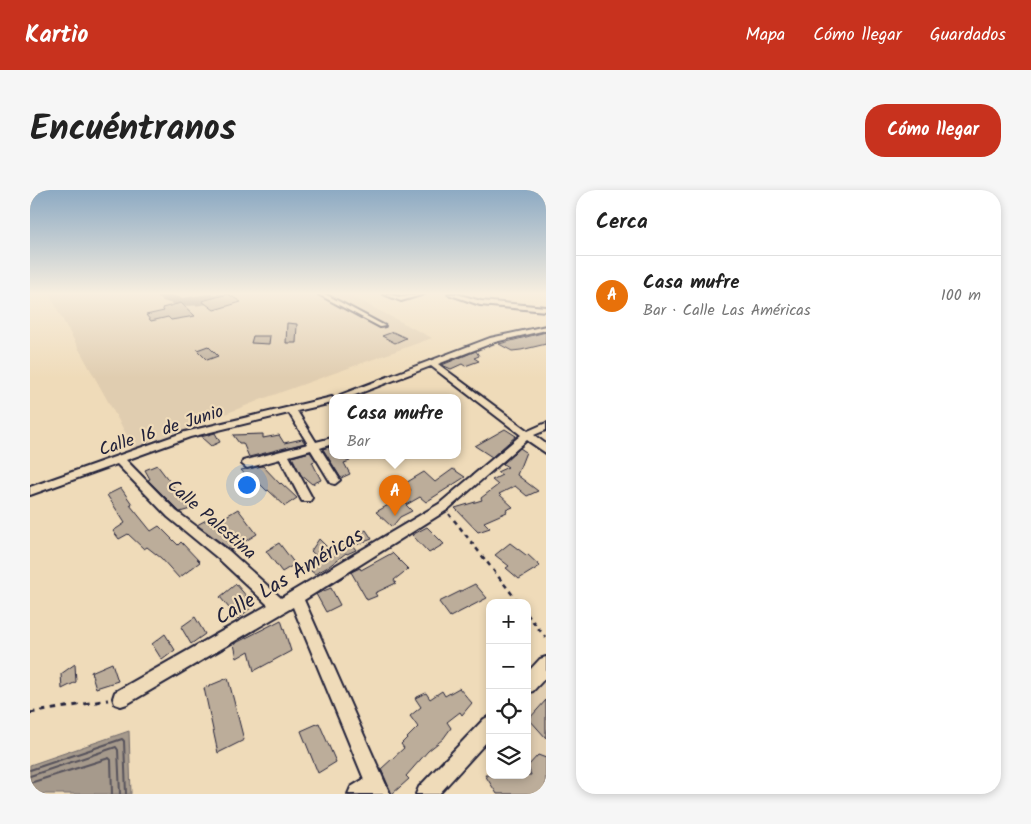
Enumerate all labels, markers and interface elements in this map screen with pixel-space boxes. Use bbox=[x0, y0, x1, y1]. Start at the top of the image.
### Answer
text: Kartio bbox=[25, 16, 88, 55]
text: Mapa bbox=[746, 21, 785, 50]
text: Cómo llegar bbox=[813, 21, 902, 50]
text: Guardados bbox=[930, 21, 1006, 50]
text: Encuéntranos bbox=[30, 102, 236, 158]
button: Cómo llegar bbox=[865, 104, 1001, 157]
text: Cerca bbox=[596, 206, 648, 239]
text: Casa mufre bbox=[643, 268, 740, 298]
text: A bbox=[607, 283, 617, 308]
text: 100 m bbox=[941, 283, 981, 308]
text: Bar · Calle Las Américas bbox=[643, 298, 811, 323]
popup bbox=[329, 394, 461, 459]
street label: Calle 16 de Junio bbox=[95, 398, 228, 465]
text: Casa mufre bbox=[347, 399, 443, 429]
text: Bar bbox=[347, 429, 370, 454]
your location bbox=[234, 472, 260, 498]
street label: Calle Palestina bbox=[160, 473, 262, 568]
pin: A bbox=[379, 475, 411, 516]
street label: Calle Las Américas bbox=[209, 520, 370, 635]
map controls bbox=[486, 599, 531, 779]
button: + bbox=[486, 599, 531, 644]
button: − bbox=[486, 644, 531, 689]
button: locate bbox=[486, 689, 531, 734]
button: layers bbox=[486, 734, 531, 779]

